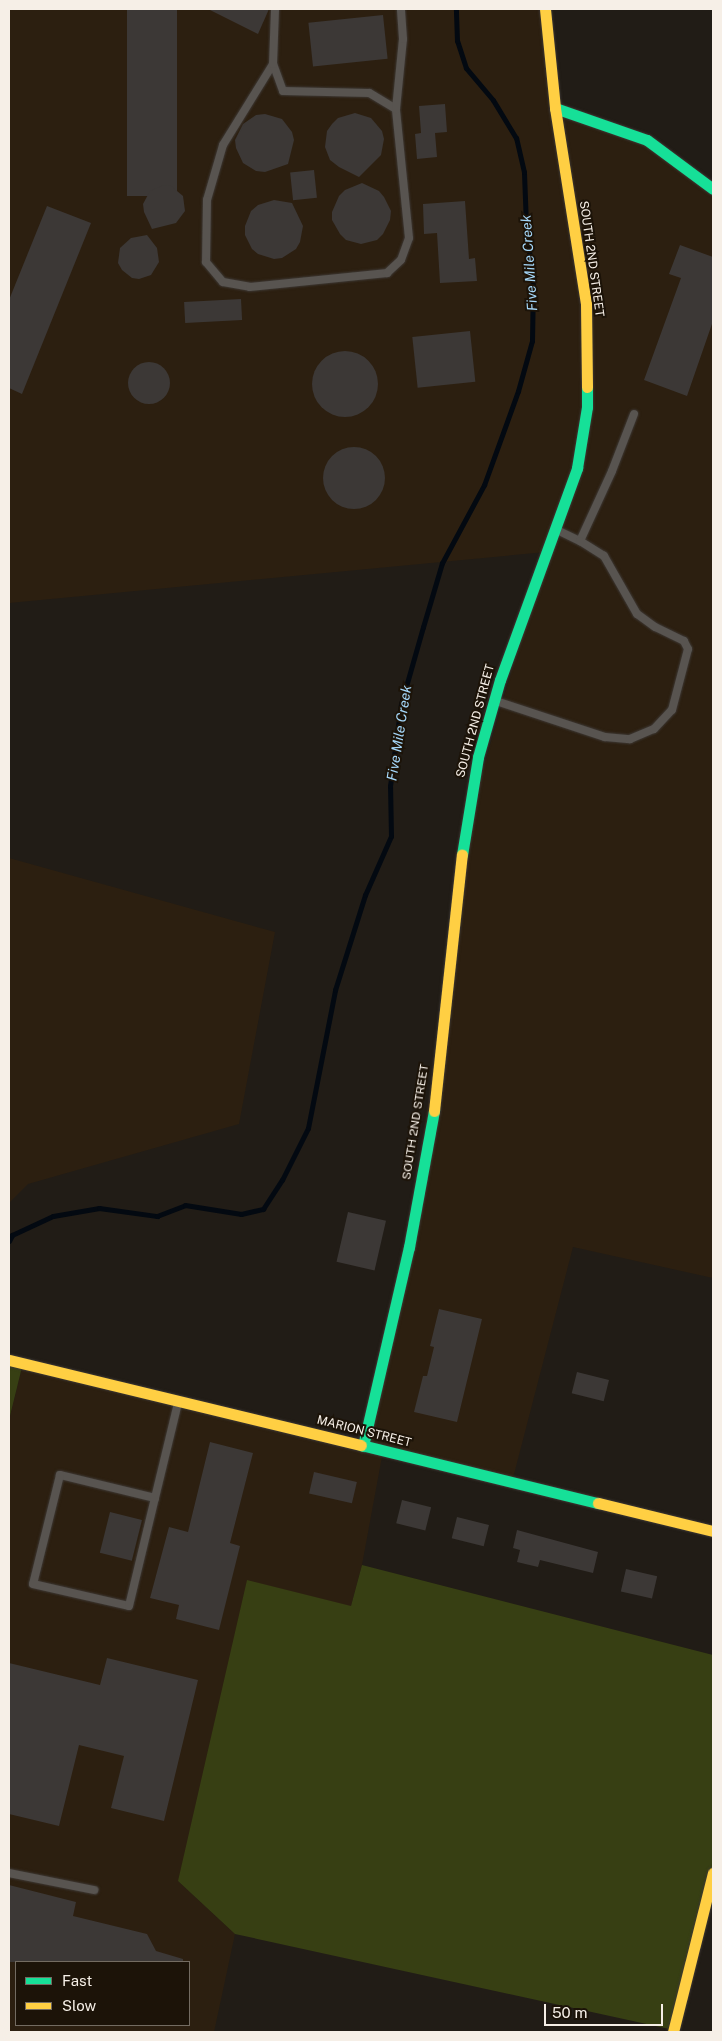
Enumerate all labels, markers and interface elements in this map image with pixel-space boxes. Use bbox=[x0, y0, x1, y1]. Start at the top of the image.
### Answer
street label: SOUTH 2ND STREET bbox=[576, 200, 606, 318]
water label: Five Mile Creek bbox=[517, 214, 541, 312]
street label: SOUTH 2ND STREET bbox=[454, 663, 498, 779]
water label: Five Mile Creek bbox=[383, 684, 415, 782]
street label: SOUTH 2ND STREET bbox=[400, 1063, 432, 1181]
street label: MARION STREET bbox=[315, 1413, 413, 1451]
legend bbox=[15, 1961, 190, 2026]
text: Fast bbox=[62, 1972, 92, 1989]
scale bar bbox=[547, 1994, 666, 2026]
text: Slow bbox=[62, 1997, 96, 2014]
text: 50 m bbox=[552, 2004, 587, 2021]

